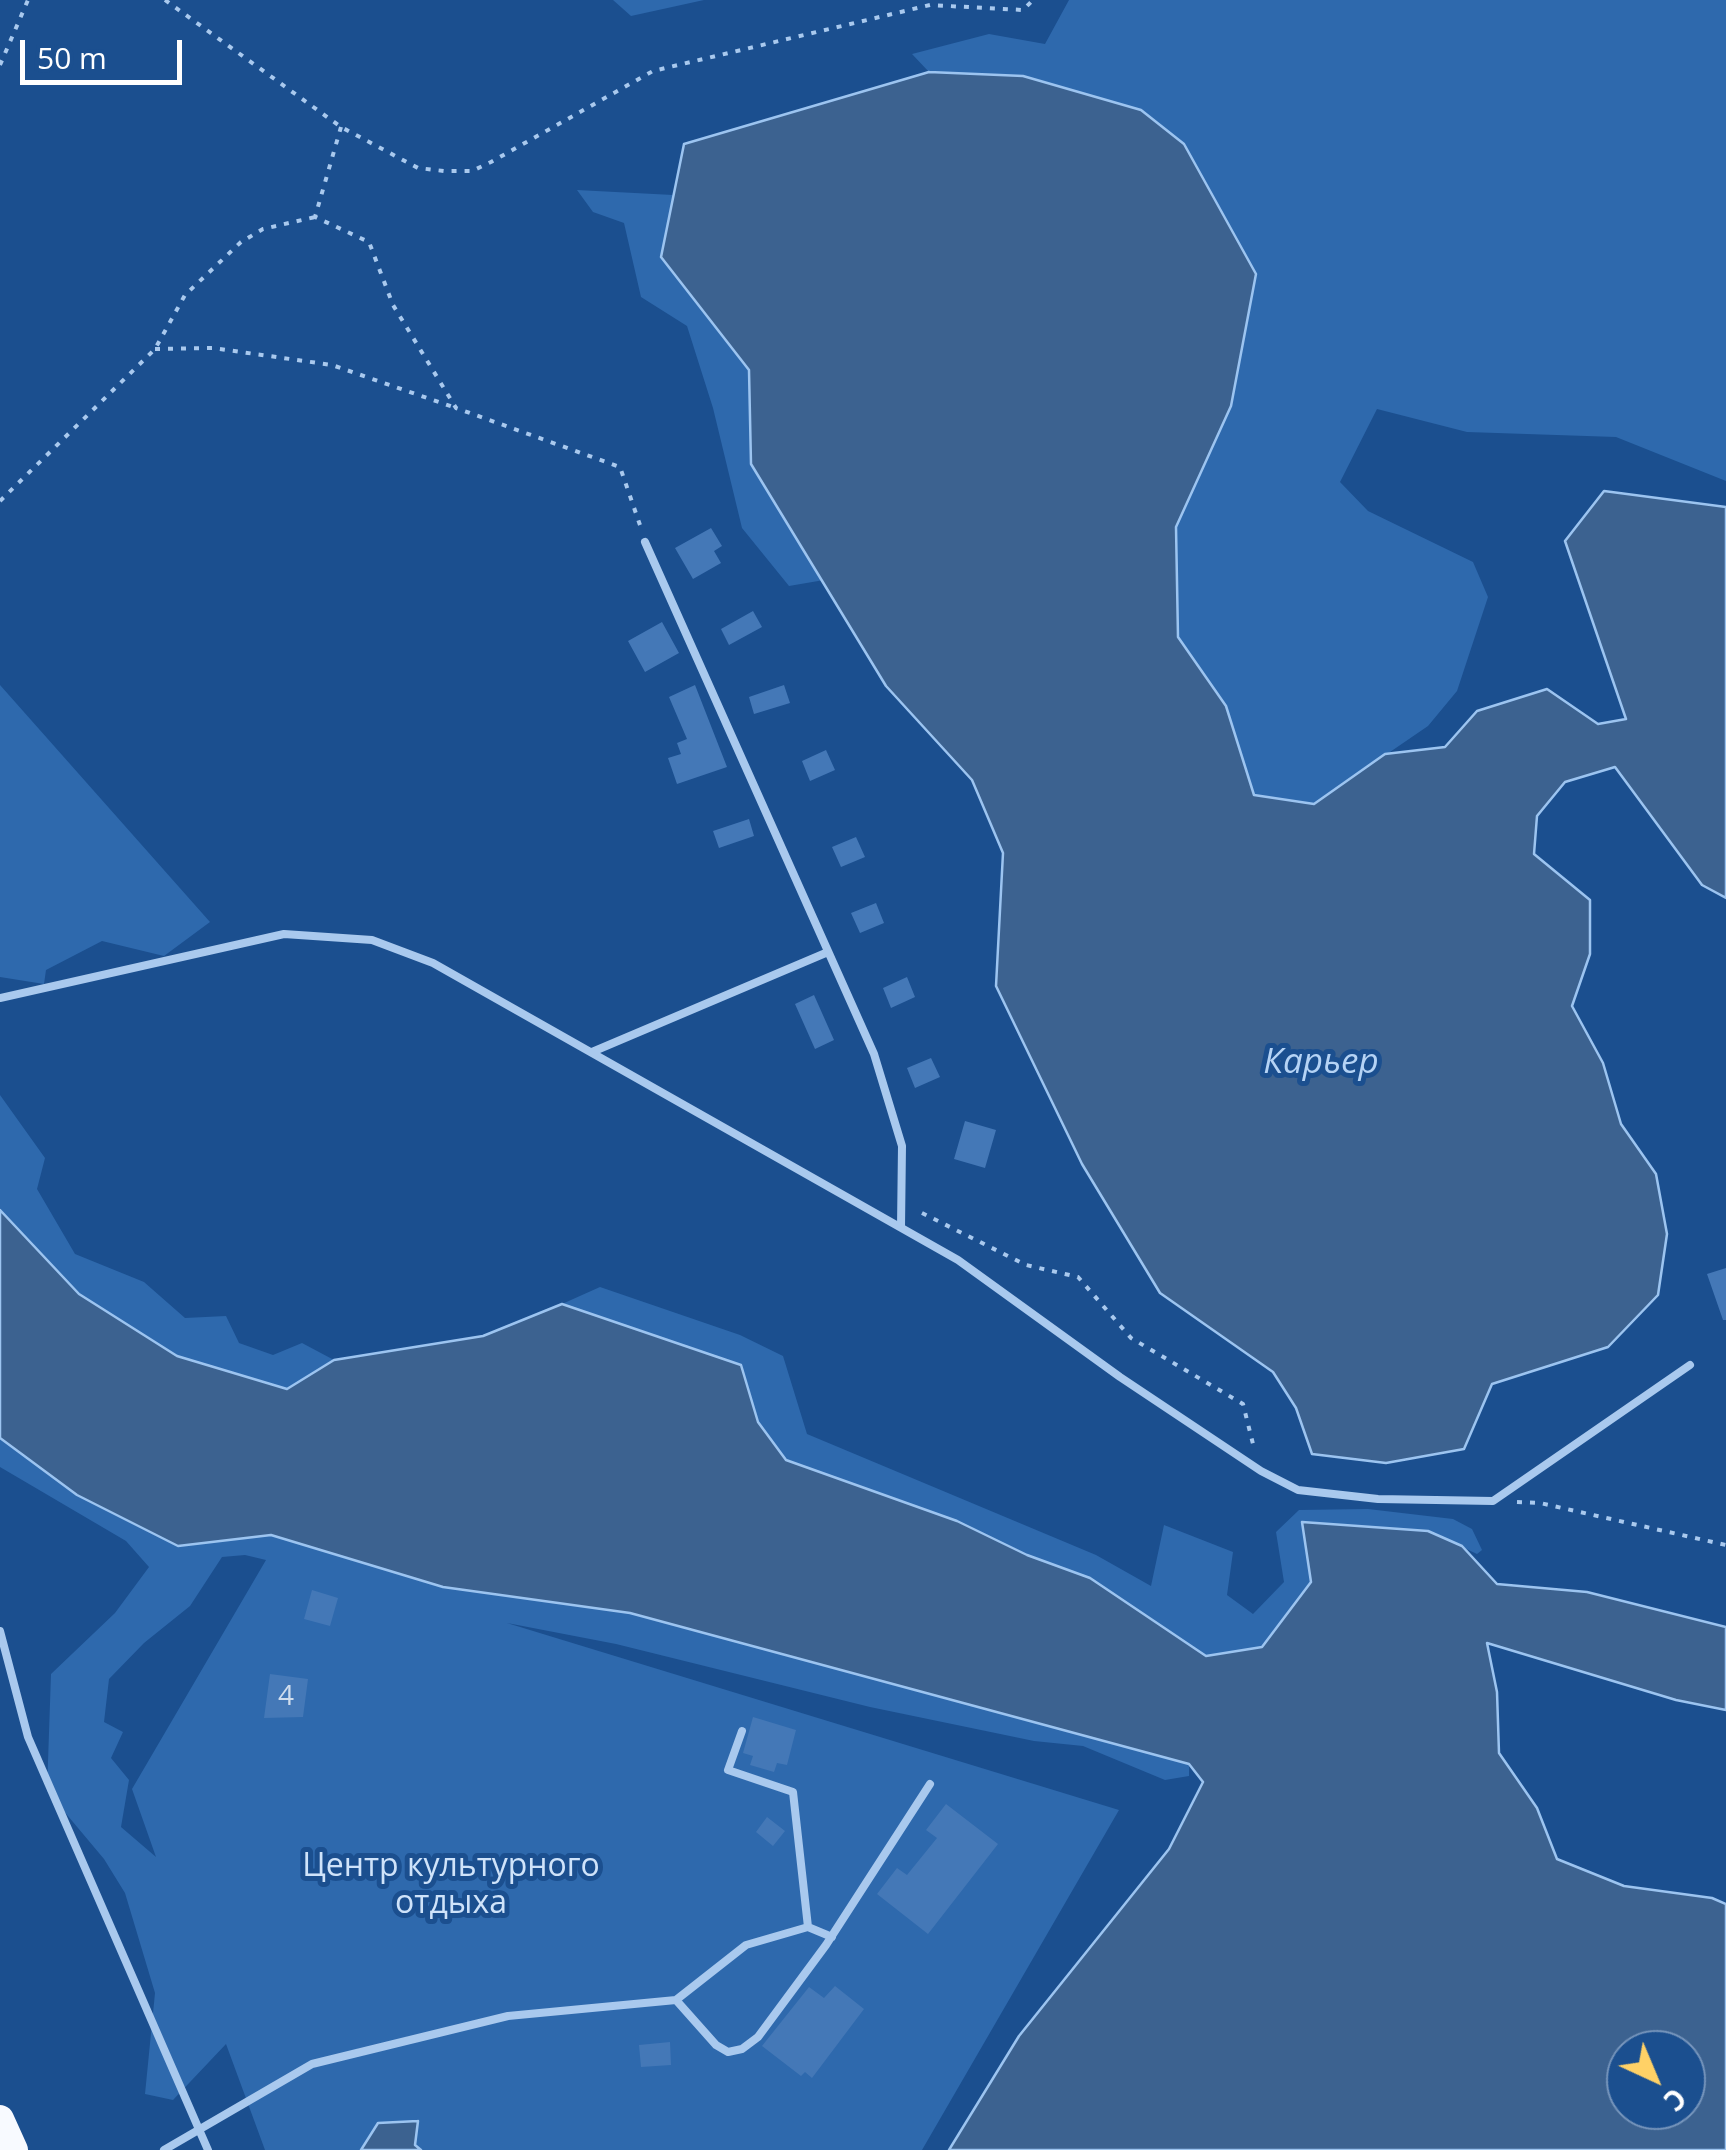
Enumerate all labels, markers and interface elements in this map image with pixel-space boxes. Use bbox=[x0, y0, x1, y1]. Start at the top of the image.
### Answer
scale bar bbox=[25, 20, 188, 82]
text: 50 m bbox=[37, 37, 107, 78]
water label: Карьер bbox=[1263, 1042, 1379, 1084]
house number: 4 bbox=[278, 1680, 294, 1714]
park label: Центр культурного отдыха bbox=[302, 1848, 600, 1923]
north arrow bbox=[1606, 2030, 1706, 2130]
text: С bbox=[1656, 2080, 1695, 2120]

